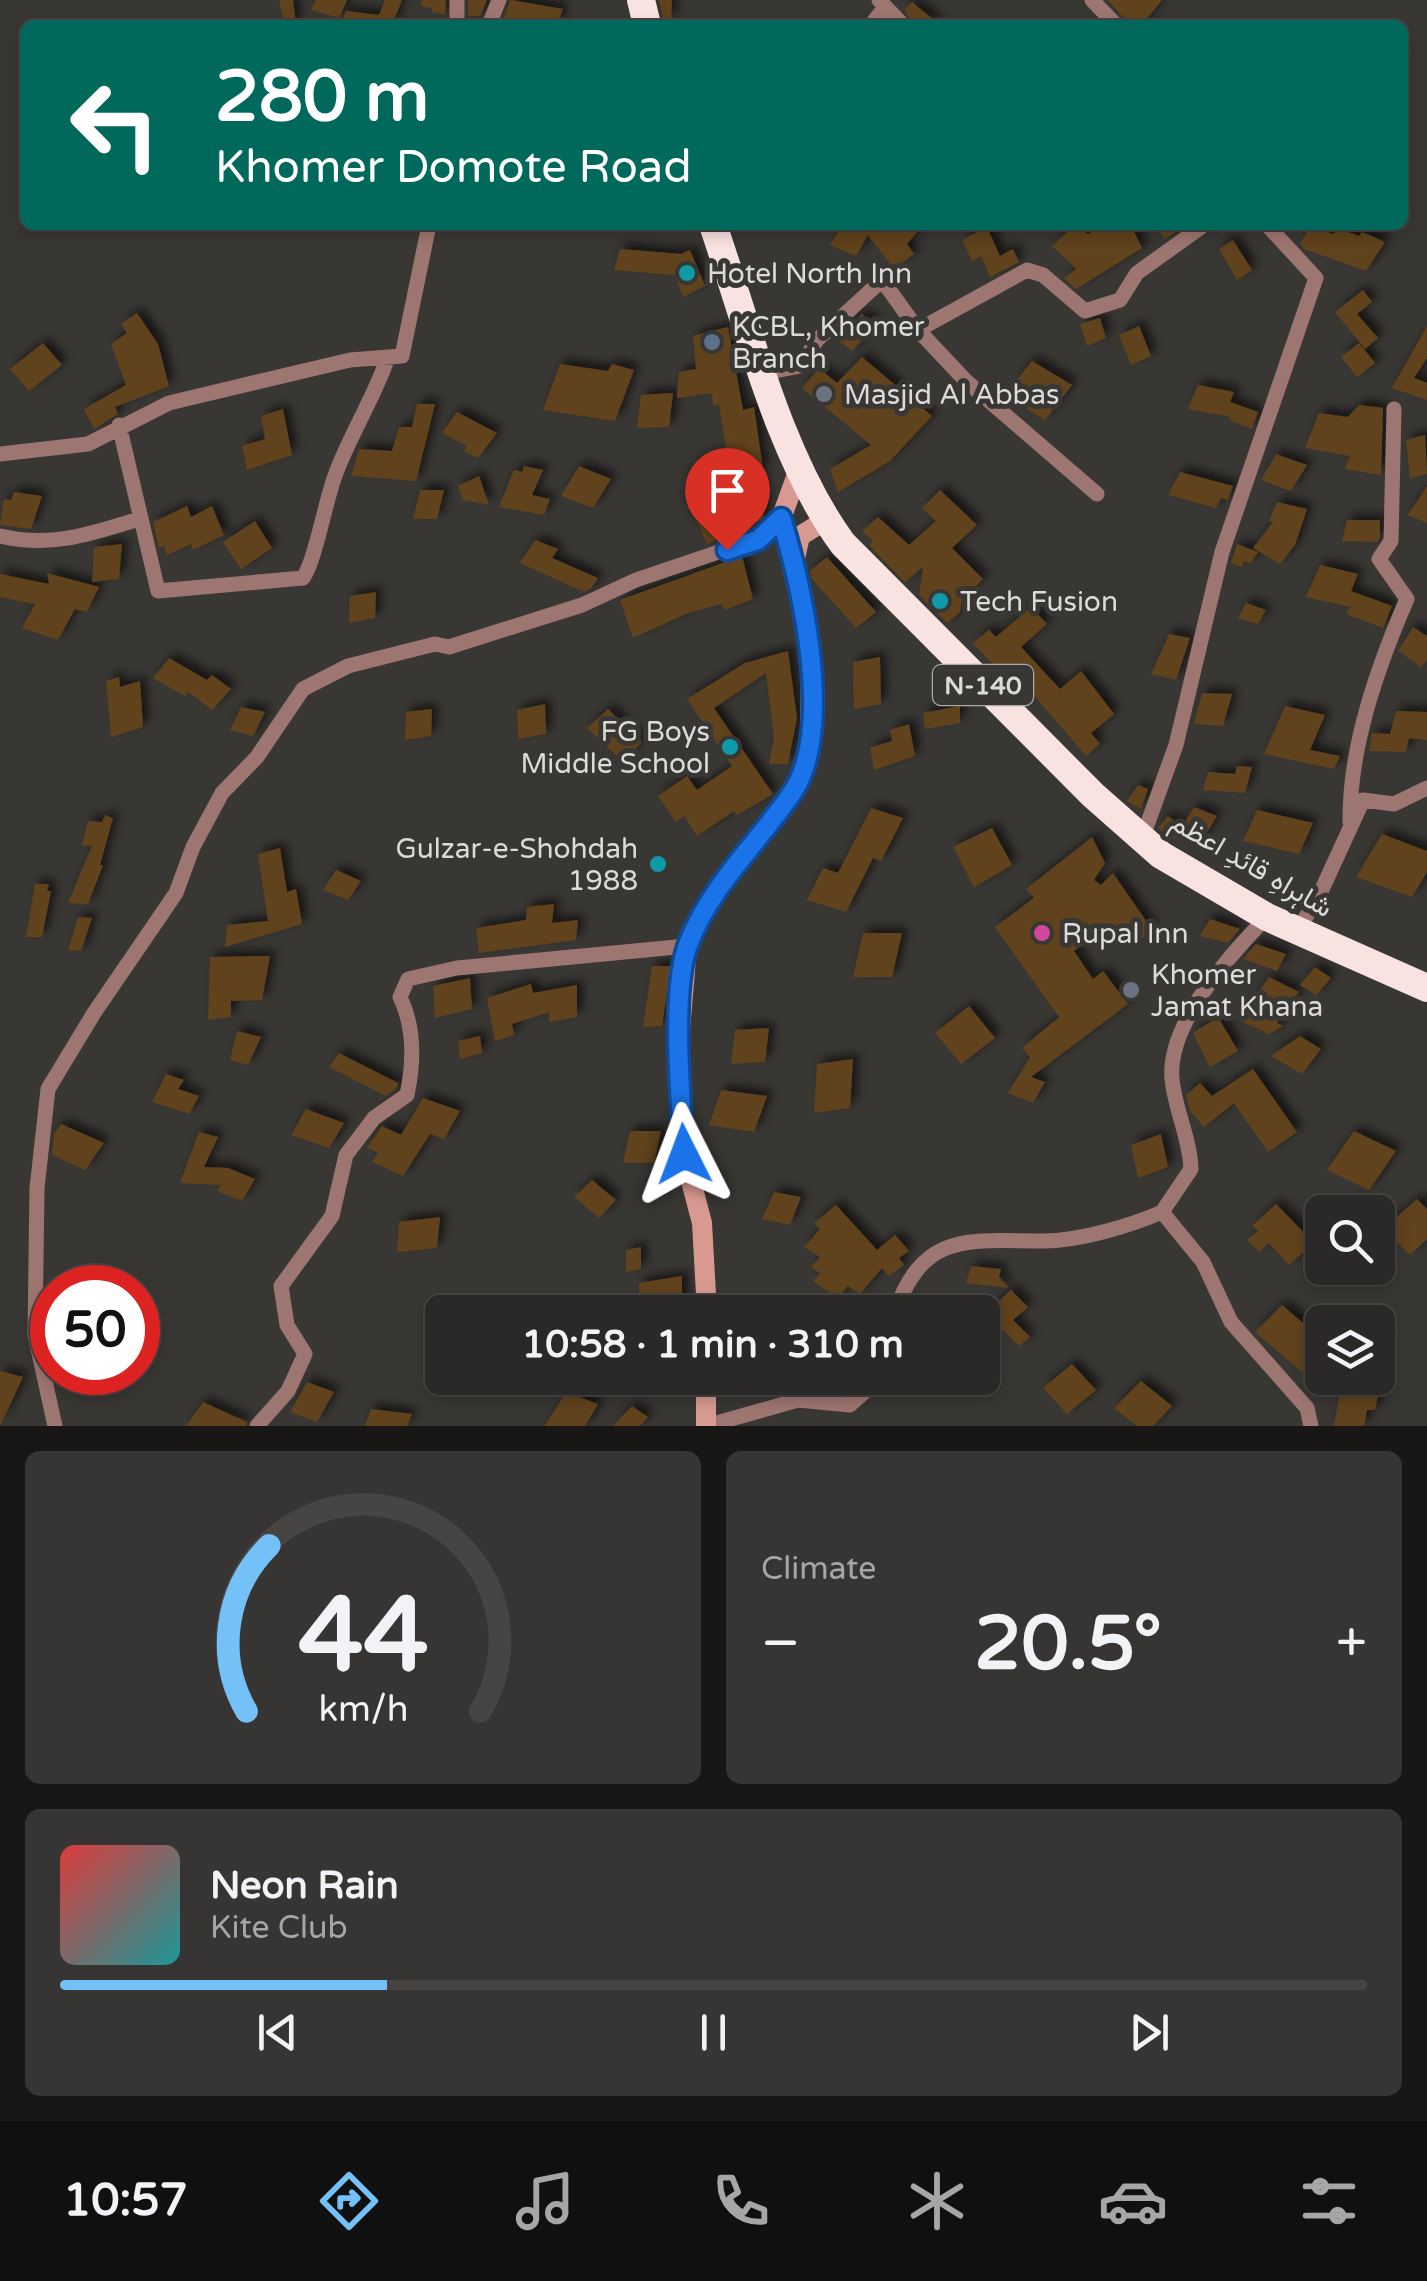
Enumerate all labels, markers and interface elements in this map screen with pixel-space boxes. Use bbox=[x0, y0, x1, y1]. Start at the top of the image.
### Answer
text: 280 m bbox=[215, 56, 429, 140]
icon: left bbox=[50, 60, 180, 190]
text: Khomer Domote Road bbox=[215, 141, 692, 195]
place label: Hotel North Inn bbox=[707, 257, 912, 291]
marker: Hotel North Inn bbox=[676, 262, 698, 284]
place label: KCBL, Khomer Branch bbox=[732, 310, 925, 376]
marker: KCBL, Khomer Branch bbox=[701, 331, 723, 353]
place label: Masjid Al Abbas bbox=[844, 378, 1059, 412]
marker: Masjid Al Abbas bbox=[813, 383, 835, 405]
pin bbox=[685, 448, 770, 551]
icon: arrive bbox=[700, 463, 755, 518]
place label: Tech Fusion bbox=[960, 585, 1118, 619]
marker: Tech Fusion bbox=[929, 590, 951, 612]
road number: N-140 bbox=[933, 665, 1033, 705]
place label: FG Boys Middle School bbox=[521, 715, 710, 781]
marker: FG Boys Middle School bbox=[719, 736, 741, 758]
street label: شاہراہِ قائدِ اعظم bbox=[1164, 805, 1339, 926]
place label: Gulzar-e-Shohdah 1988 bbox=[396, 832, 638, 898]
marker: Gulzar-e-Shohdah 1988 bbox=[647, 853, 669, 875]
place label: Rupal Inn bbox=[1062, 917, 1188, 951]
marker: Rupal Inn bbox=[1031, 922, 1053, 944]
place label: Khomer Jamat Khana bbox=[1151, 958, 1323, 1024]
marker: Khomer Jamat Khana bbox=[1120, 979, 1142, 1001]
position arrow bbox=[632, 1102, 736, 1206]
map controls bbox=[1305, 1195, 1395, 1395]
button: search bbox=[1305, 1195, 1395, 1285]
speed limit sign: 50 bbox=[30, 1265, 160, 1395]
button: layers bbox=[1305, 1305, 1395, 1395]
text: 10:58 · 1 min · 310 m bbox=[521, 1322, 904, 1368]
text: Climate bbox=[761, 1550, 876, 1588]
text: 44 bbox=[298, 1574, 428, 1699]
text: 20.5° bbox=[974, 1599, 1162, 1689]
text: − bbox=[761, 1611, 800, 1677]
text: + bbox=[1336, 1611, 1367, 1677]
text: km/h bbox=[318, 1688, 408, 1731]
text: Neon Rain bbox=[210, 1863, 399, 1909]
text: Kite Club bbox=[210, 1909, 348, 1947]
icon: previous bbox=[250, 2005, 305, 2060]
icon: pause bbox=[686, 2005, 741, 2060]
icon: next bbox=[1122, 2005, 1177, 2060]
icon: directions bbox=[314, 2166, 384, 2236]
icon: music bbox=[510, 2166, 580, 2236]
icon: phone bbox=[706, 2166, 776, 2236]
icon: climate bbox=[902, 2166, 972, 2236]
icon: car bbox=[1098, 2166, 1168, 2236]
icon: filters bbox=[1294, 2166, 1364, 2236]
text: 10:57 bbox=[63, 2174, 188, 2228]

